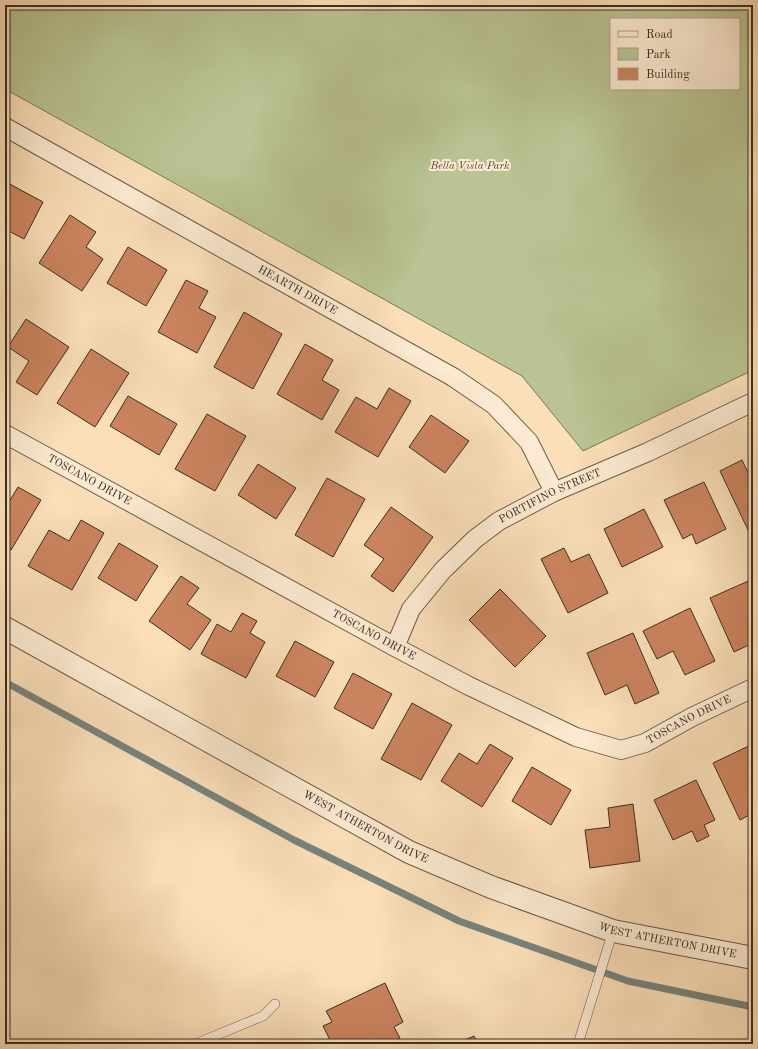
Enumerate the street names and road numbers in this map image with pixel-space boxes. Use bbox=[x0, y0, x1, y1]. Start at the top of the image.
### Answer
street label: HEARTH DRIVE bbox=[256, 264, 339, 317]
street label: TOSCANO DRIVE bbox=[45, 453, 133, 507]
street label: PORTIFINO STREET bbox=[497, 467, 603, 525]
street label: TOSCANO DRIVE bbox=[330, 608, 417, 662]
street label: TOSCANO DRIVE bbox=[645, 694, 733, 747]
street label: WEST ATHERTON DRIVE bbox=[301, 789, 430, 865]
street label: WEST ATHERTON DRIVE bbox=[597, 921, 737, 960]

